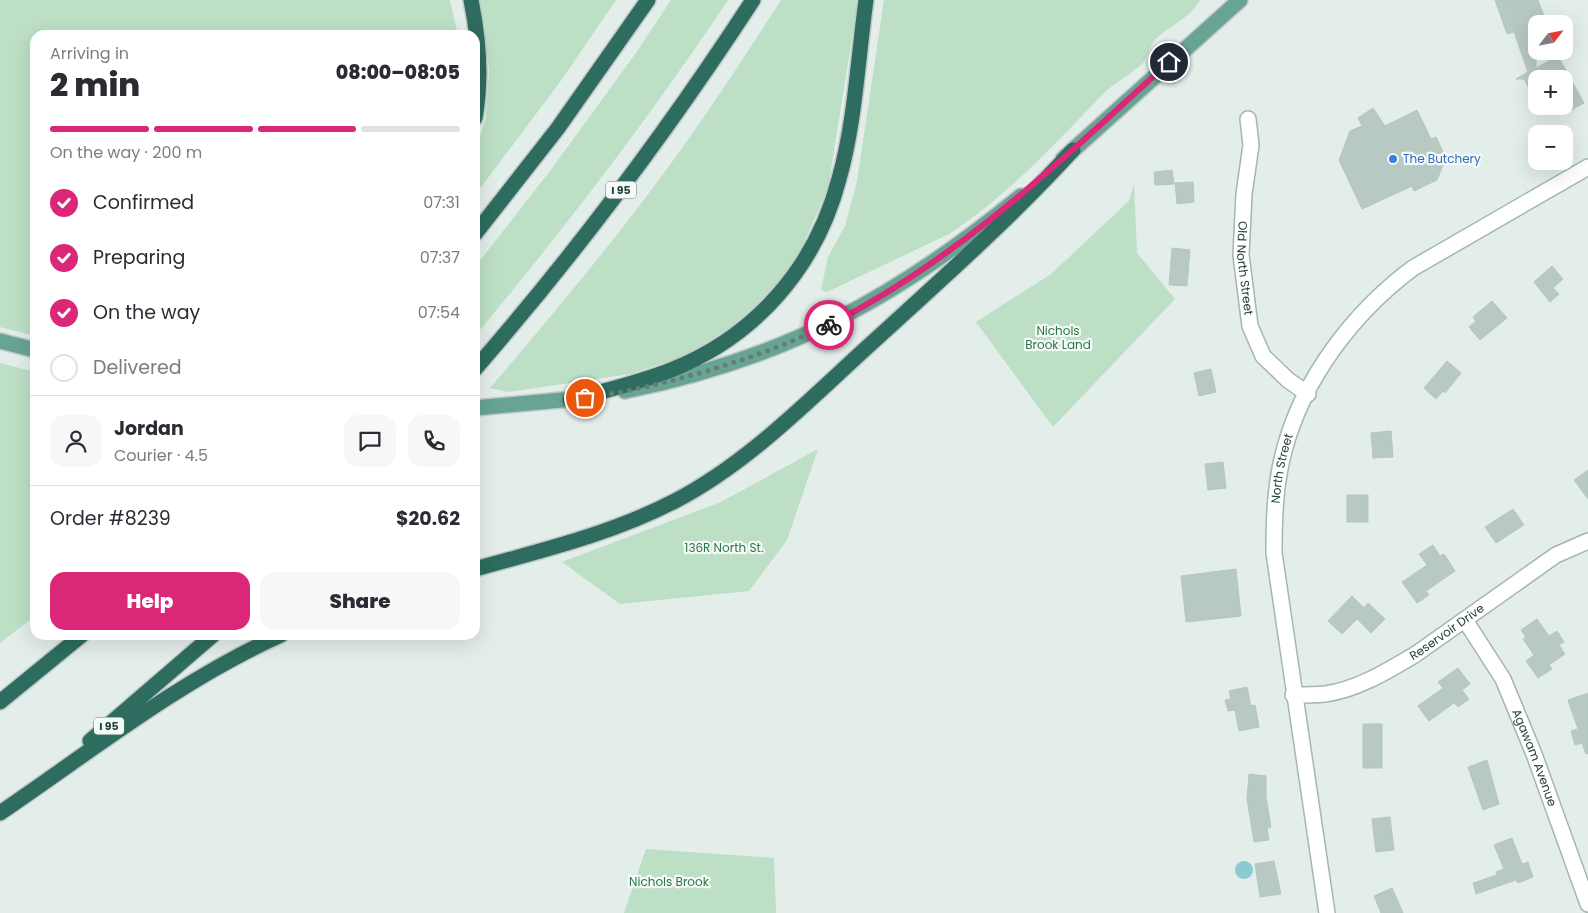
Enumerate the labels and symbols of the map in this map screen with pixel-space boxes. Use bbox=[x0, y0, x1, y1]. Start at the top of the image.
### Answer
north arrow bbox=[1528, 15, 1572, 60]
pin bbox=[1148, 41, 1190, 83]
place label: The Butchery bbox=[1403, 150, 1481, 167]
marker: The Butchery bbox=[1387, 153, 1399, 165]
road number: I 95 bbox=[606, 182, 636, 198]
street label: Old North Street bbox=[1233, 220, 1258, 316]
courier bbox=[804, 300, 854, 350]
park label: Nichols Brook Land bbox=[1025, 322, 1091, 353]
pin bbox=[564, 377, 606, 419]
street label: North Street bbox=[1266, 431, 1297, 504]
park label: 136R North St. bbox=[685, 539, 763, 556]
street label: Reservoir Drive bbox=[1406, 599, 1488, 664]
street label: Agawam Avenue bbox=[1508, 706, 1561, 809]
road number: I 95 bbox=[94, 718, 124, 734]
park label: Nichols Brook bbox=[629, 873, 710, 890]

